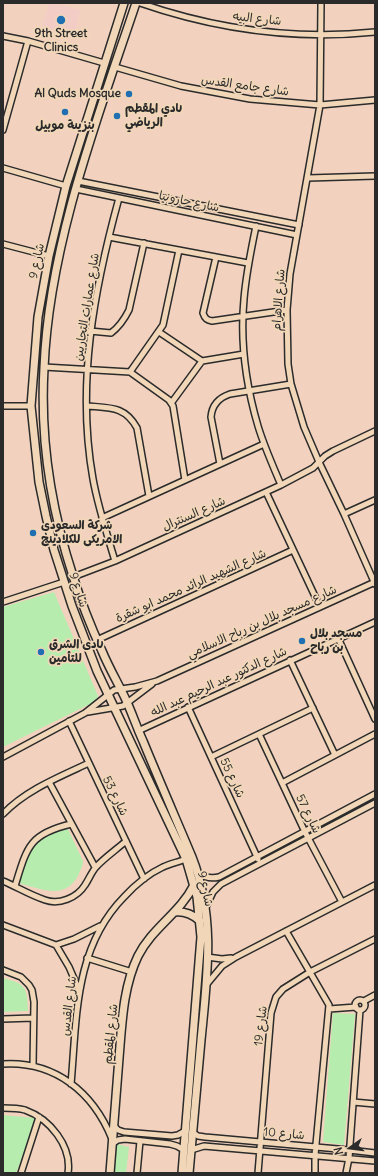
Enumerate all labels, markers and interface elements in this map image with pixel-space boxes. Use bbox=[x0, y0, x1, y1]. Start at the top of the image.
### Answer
street label: شارع البيه bbox=[232, 9, 282, 29]
marker: 9th Street Clinics bbox=[55, 14, 67, 26]
place label: 9th Street Clinics bbox=[35, 27, 87, 55]
street label: شارع جامع القدس bbox=[200, 73, 290, 99]
place label: Al Quds Mosque bbox=[34, 87, 121, 101]
marker: Al Quds Mosque bbox=[124, 89, 134, 99]
place label: نادي المقطم الرياضي bbox=[125, 102, 182, 130]
marker: بنزينة موبيل bbox=[60, 107, 70, 117]
marker: نادي المقطم الرياضي bbox=[112, 111, 122, 121]
place label: بنزينة موبيل bbox=[35, 119, 95, 133]
street label: شارع حارونيا bbox=[157, 189, 221, 215]
street label: شارع 9 bbox=[26, 242, 48, 280]
street label: شارع عمارات التجاريين bbox=[71, 252, 103, 362]
street label: شارع الاهرام bbox=[270, 269, 288, 331]
street label: شارع السنترال bbox=[160, 494, 228, 534]
place label: شركة السعودى الامريكى للكلادينج bbox=[41, 519, 122, 547]
marker: شركة السعودى الامريكى للكلادينج bbox=[28, 528, 38, 538]
street label: شارع الشهيد الرائد محمد ابو شقرة bbox=[113, 546, 269, 626]
street label: شارع 9 bbox=[66, 571, 90, 609]
street label: شارع مسجد بلال بن رباح الاسلامي bbox=[185, 582, 339, 662]
place label: مسجد بلال بن رباح bbox=[310, 627, 362, 655]
marker: مسجد بلال بن رباح bbox=[297, 636, 307, 646]
place label: نادى الشرق للتأمين bbox=[49, 638, 105, 666]
street label: شارع الدكتور عبد الرحيم عبد الله bbox=[149, 644, 289, 720]
marker: نادى الشرق للتأمين bbox=[36, 647, 46, 657]
street label: شارع 55 bbox=[216, 756, 248, 800]
street label: شارع 53 bbox=[99, 774, 131, 818]
street label: شارع 57 bbox=[292, 792, 324, 836]
street label: شارع 9 bbox=[194, 870, 216, 908]
street label: شارع القدس bbox=[58, 975, 80, 1037]
street label: شارع المقطم bbox=[101, 1003, 121, 1065]
street label: شارع 19 bbox=[251, 1005, 271, 1047]
street label: شارع 10 bbox=[263, 1125, 305, 1143]
north arrow bbox=[330, 1128, 370, 1168]
text: N bbox=[331, 1146, 346, 1156]

